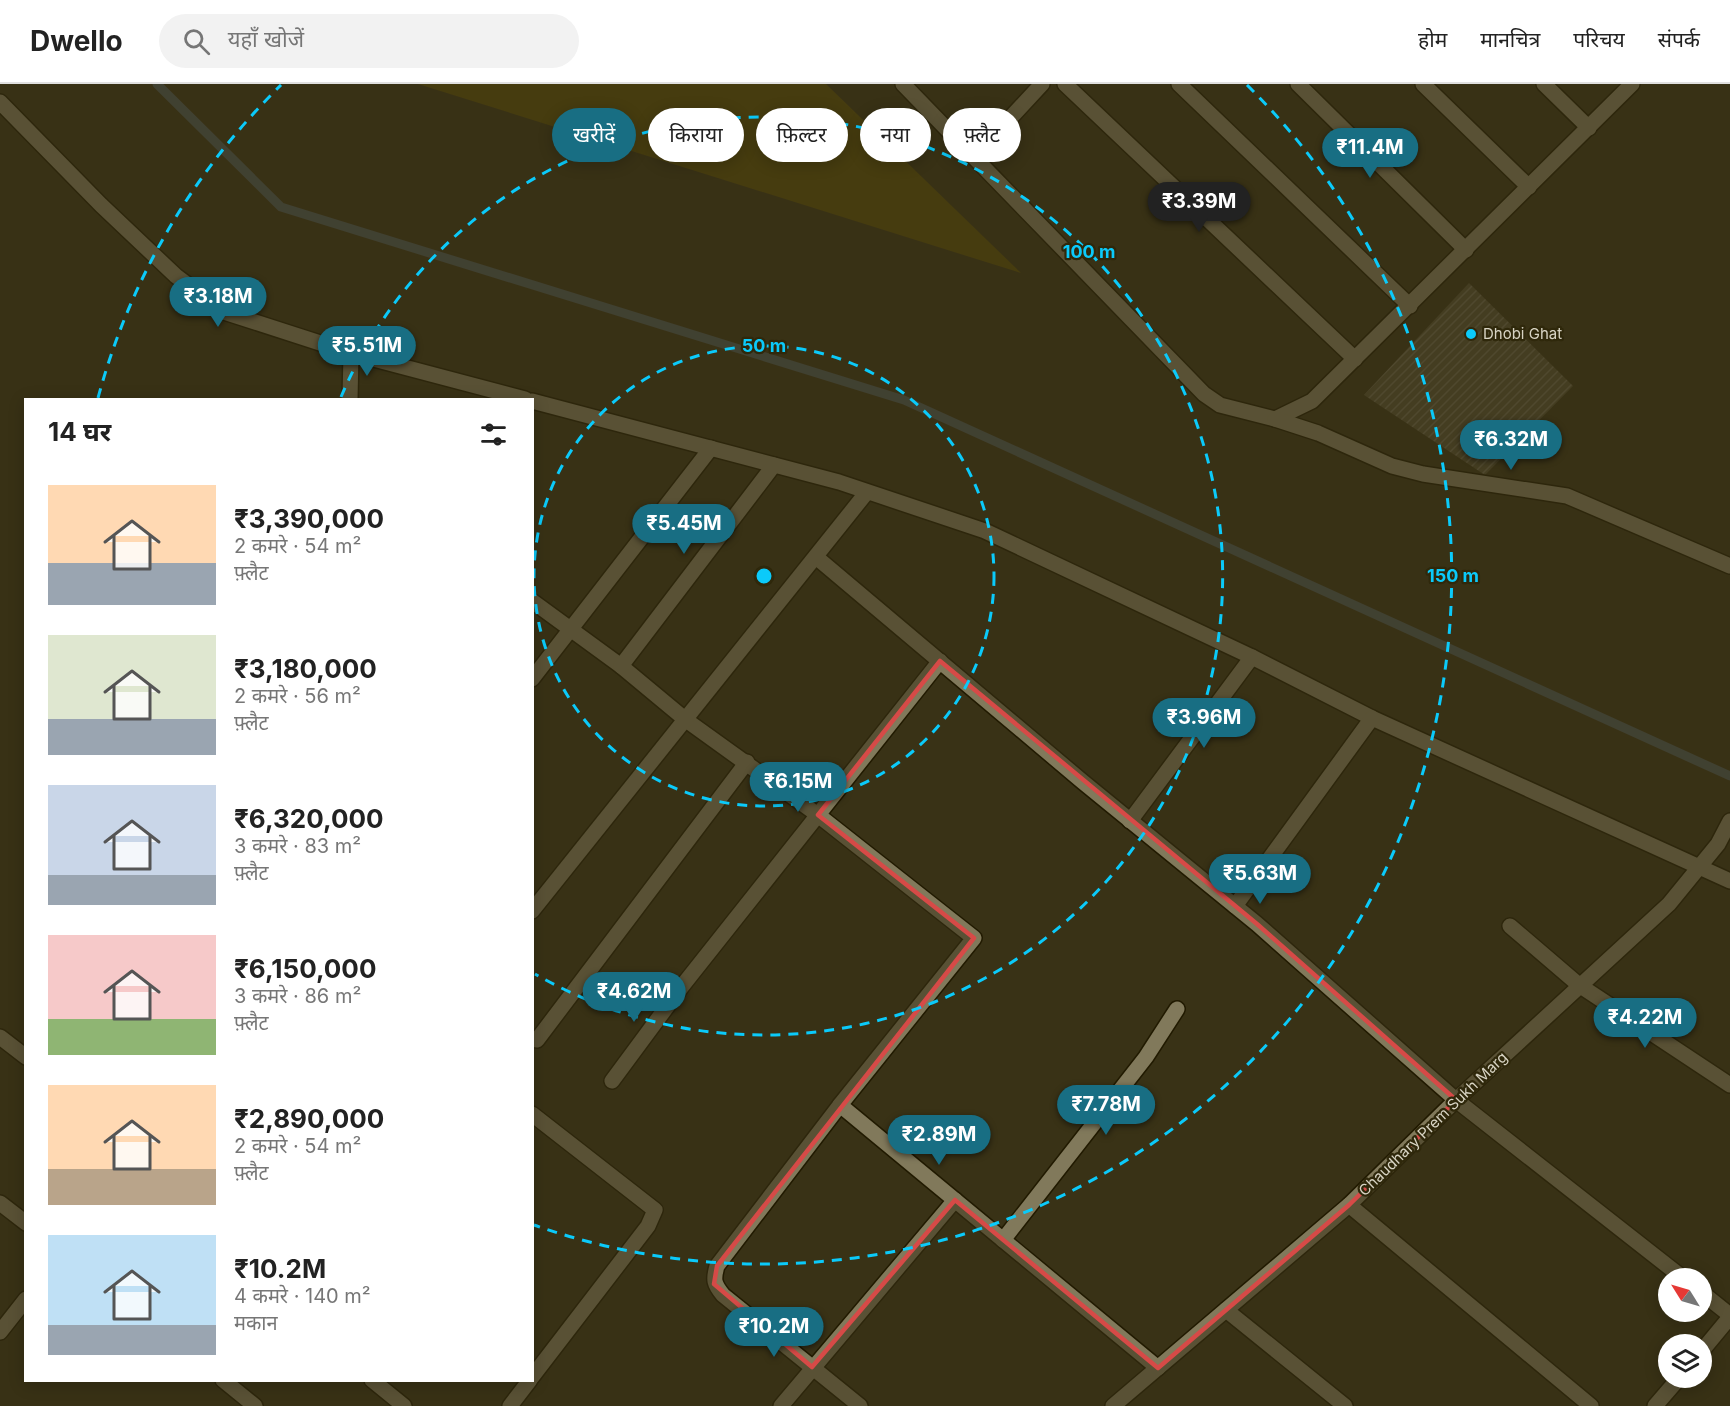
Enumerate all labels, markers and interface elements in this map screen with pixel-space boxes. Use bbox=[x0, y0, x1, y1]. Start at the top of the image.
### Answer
search box bbox=[159, 14, 579, 68]
text: Dwello bbox=[30, 24, 123, 58]
icon: search bbox=[180, 25, 213, 58]
text: यहाँ खोजें bbox=[228, 26, 304, 52]
text: होम bbox=[1418, 27, 1447, 52]
text: मानचित्र bbox=[1480, 27, 1540, 52]
text: परिचय bbox=[1573, 27, 1625, 52]
text: संपर्क bbox=[1658, 27, 1700, 52]
chip: खरीदें bbox=[552, 108, 636, 162]
chip: किराया bbox=[648, 108, 744, 162]
chip: फ़िल्टर bbox=[756, 108, 848, 162]
chip: नया bbox=[860, 108, 931, 162]
chip: फ़्लैट bbox=[943, 108, 1021, 162]
pin: ₹11.4M bbox=[1321, 128, 1419, 179]
text: ₹11.4M bbox=[1336, 135, 1404, 159]
pin: ₹3.39M bbox=[1150, 182, 1248, 233]
text: ₹3.39M bbox=[1162, 189, 1236, 213]
text: 100 m bbox=[1063, 241, 1115, 262]
pin: ₹3.18M bbox=[169, 277, 267, 328]
text: ₹3.18M bbox=[183, 284, 253, 308]
place label: Dhobi Ghat bbox=[1483, 324, 1562, 343]
pin: ₹5.51M bbox=[318, 326, 416, 377]
marker: Dhobi Ghat bbox=[1464, 327, 1478, 341]
text: ₹5.51M bbox=[332, 333, 402, 357]
text: 50 m bbox=[742, 335, 786, 356]
text: 14 घर bbox=[48, 416, 111, 447]
icon: filters bbox=[477, 418, 510, 451]
pin: ₹6.32M bbox=[1462, 420, 1560, 471]
text: ₹6.32M bbox=[1474, 427, 1548, 451]
text: ₹3,390,000 bbox=[234, 503, 384, 534]
pin: ₹5.45M bbox=[635, 504, 733, 555]
icon: home bbox=[96, 509, 168, 581]
text: ₹5.45M bbox=[646, 511, 722, 535]
text: 2 कमरे · 54 m² bbox=[234, 534, 361, 558]
text: फ़्लैट bbox=[234, 561, 269, 585]
text: 150 m bbox=[1427, 565, 1479, 586]
centre of rings bbox=[754, 566, 774, 586]
text: ₹3,180,000 bbox=[234, 653, 377, 684]
icon: home bbox=[96, 659, 168, 731]
text: 2 कमरे · 56 m² bbox=[234, 684, 361, 708]
pin: ₹3.96M bbox=[1155, 698, 1253, 749]
text: ₹3.96M bbox=[1167, 705, 1241, 729]
text: फ़्लैट bbox=[234, 711, 269, 735]
pin: ₹6.15M bbox=[749, 762, 847, 813]
text: ₹6.15M bbox=[764, 769, 832, 793]
text: ₹6,320,000 bbox=[234, 803, 384, 834]
icon: home bbox=[96, 809, 168, 881]
text: 3 कमरे · 83 m² bbox=[234, 834, 361, 858]
pin: ₹5.63M bbox=[1211, 854, 1309, 905]
text: फ़्लैट bbox=[234, 861, 269, 885]
text: ₹5.63M bbox=[1223, 861, 1297, 885]
text: ₹6,150,000 bbox=[234, 953, 376, 984]
icon: home bbox=[96, 959, 168, 1031]
pin: ₹4.62M bbox=[585, 972, 683, 1023]
text: ₹4.62M bbox=[597, 979, 671, 1003]
text: 3 कमरे · 86 m² bbox=[234, 984, 361, 1008]
pin: ₹4.22M bbox=[1596, 998, 1694, 1049]
text: ₹4.22M bbox=[1608, 1005, 1682, 1029]
text: फ़्लैट bbox=[234, 1011, 269, 1035]
street label: Chaudhary Prem Sukh Marg bbox=[1354, 1047, 1511, 1200]
pin: ₹7.78M bbox=[1057, 1085, 1155, 1136]
text: ₹7.78M bbox=[1071, 1092, 1141, 1116]
text: ₹2,890,000 bbox=[234, 1103, 384, 1134]
icon: home bbox=[96, 1109, 168, 1181]
pin: ₹2.89M bbox=[890, 1115, 988, 1166]
text: ₹2.89M bbox=[902, 1122, 976, 1146]
text: 2 कमरे · 54 m² bbox=[234, 1134, 361, 1158]
text: फ़्लैट bbox=[234, 1161, 269, 1185]
text: ₹10.2M bbox=[234, 1253, 326, 1284]
icon: home bbox=[96, 1259, 168, 1331]
north arrow bbox=[1658, 1268, 1712, 1322]
map controls bbox=[1658, 1268, 1712, 1388]
text: 4 कमरे · 140 m² bbox=[234, 1284, 371, 1308]
pin: ₹10.2M bbox=[725, 1307, 823, 1358]
text: मकान bbox=[234, 1311, 278, 1335]
text: ₹10.2M bbox=[739, 1314, 809, 1338]
button: layers bbox=[1658, 1334, 1712, 1388]

